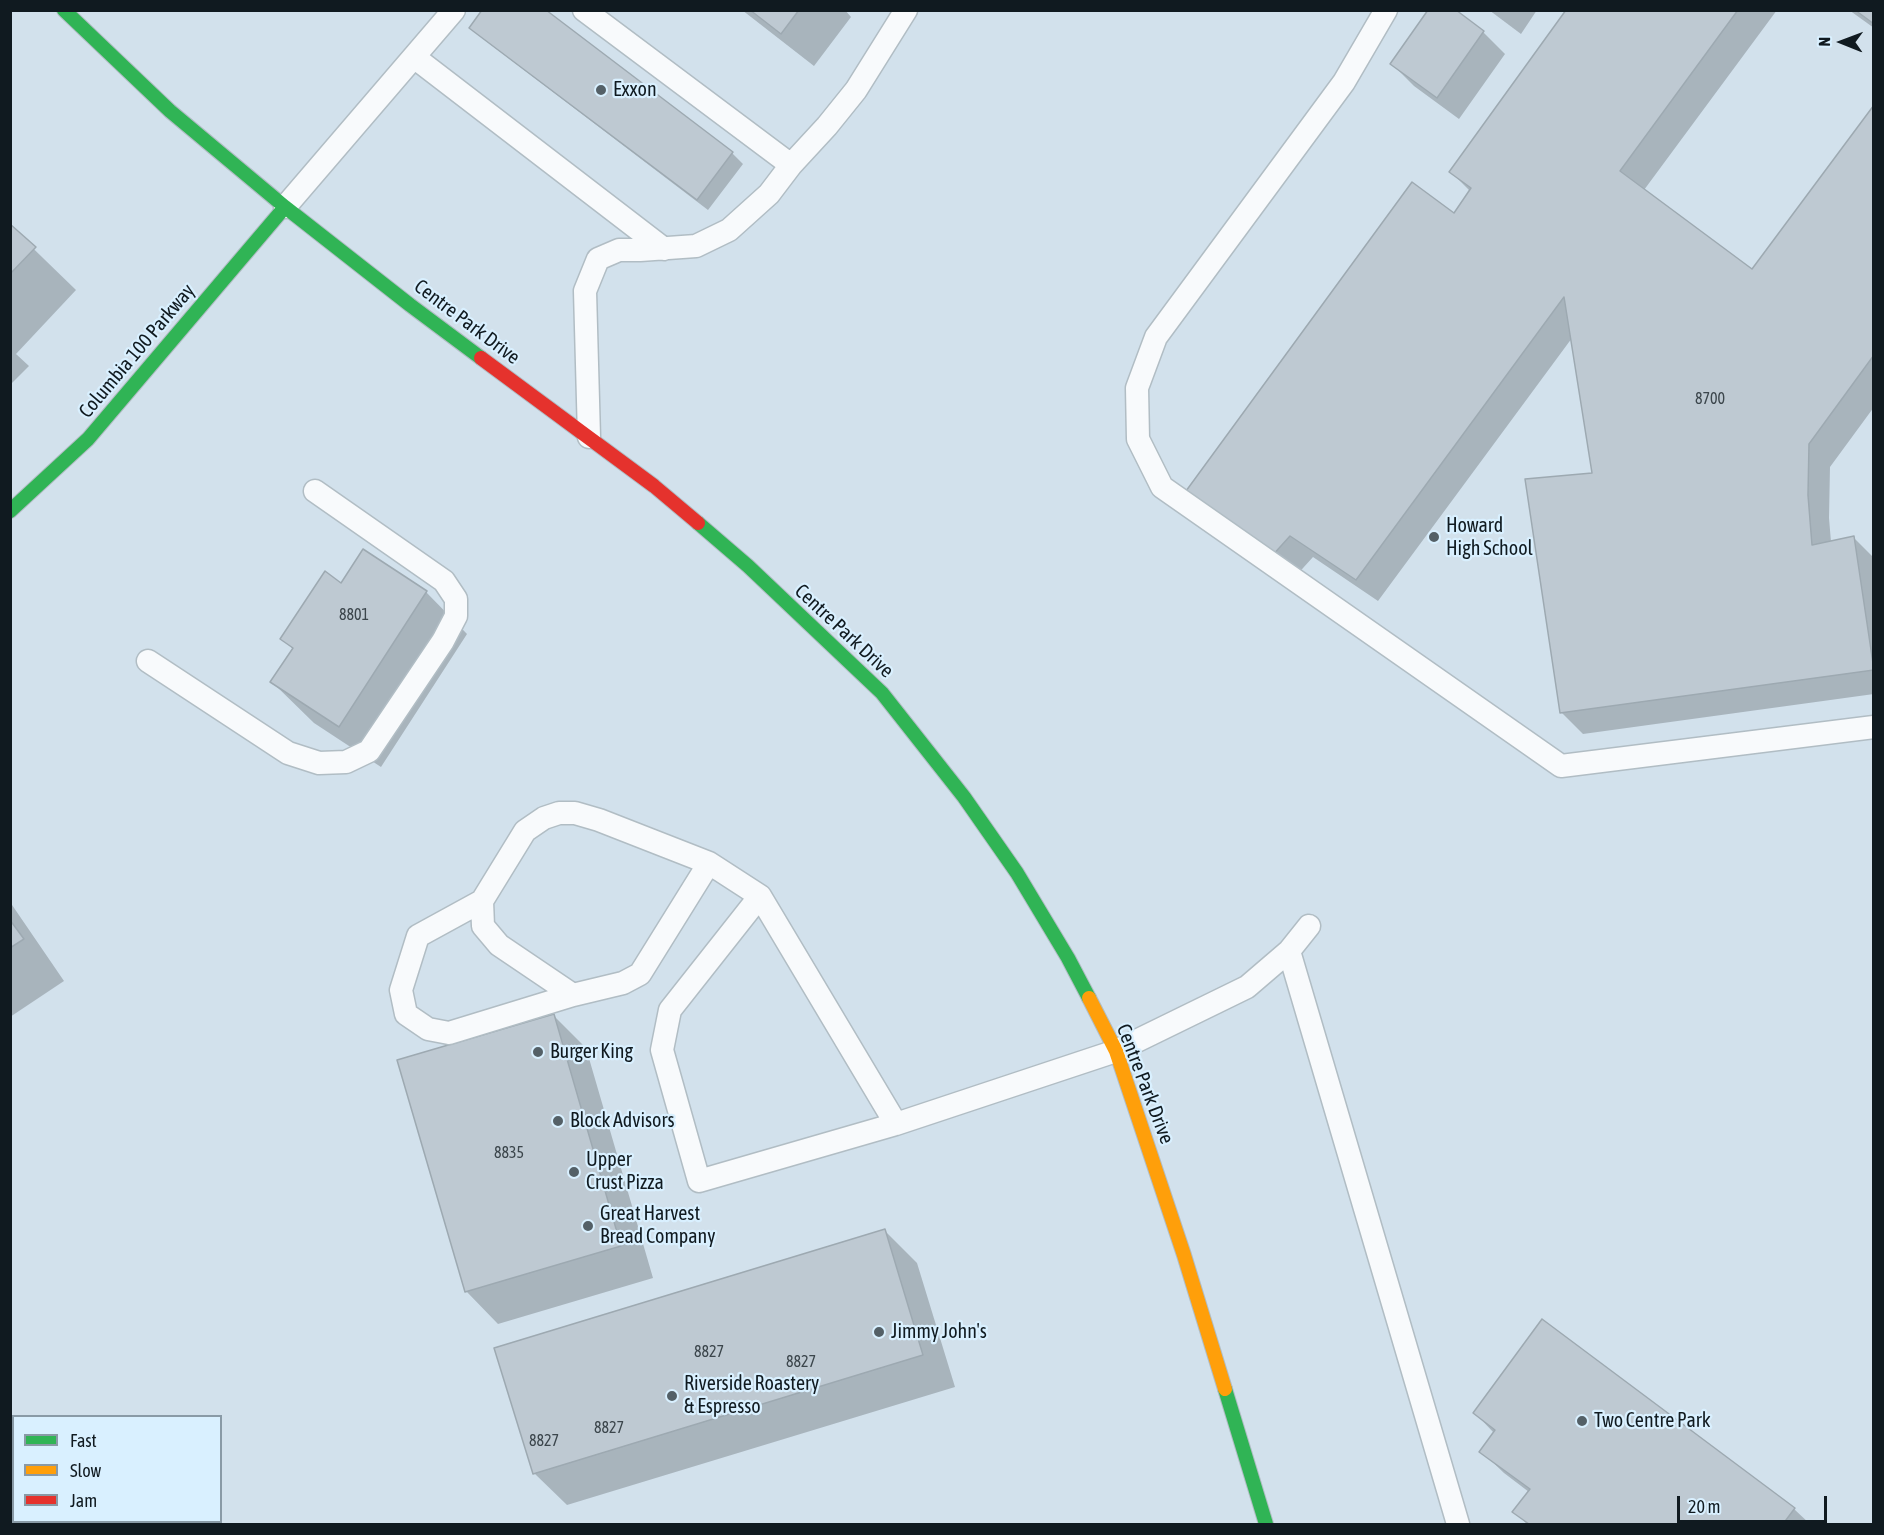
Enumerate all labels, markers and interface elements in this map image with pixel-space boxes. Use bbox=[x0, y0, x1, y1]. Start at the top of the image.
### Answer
north arrow bbox=[1812, 12, 1872, 72]
text: N bbox=[1815, 37, 1833, 47]
place label: Exxon bbox=[613, 78, 657, 102]
marker: Exxon bbox=[594, 83, 608, 97]
street label: Centre Park Drive bbox=[409, 274, 525, 370]
street label: Columbia 100 Parkway bbox=[74, 279, 200, 423]
house number: 8700 bbox=[1695, 389, 1725, 409]
place label: Howard High School bbox=[1446, 514, 1533, 561]
marker: Howard High School bbox=[1427, 530, 1441, 544]
street label: Centre Park Drive bbox=[790, 579, 898, 683]
house number: 8801 bbox=[339, 605, 369, 625]
street label: Centre Park Drive bbox=[1111, 1021, 1179, 1147]
place label: Burger King bbox=[550, 1040, 633, 1064]
marker: Burger King bbox=[531, 1045, 545, 1059]
place label: Block Advisors bbox=[570, 1109, 674, 1133]
marker: Block Advisors bbox=[551, 1114, 565, 1128]
house number: 8835 bbox=[494, 1143, 524, 1163]
place label: Upper Crust Pizza bbox=[586, 1148, 664, 1195]
marker: Upper Crust Pizza bbox=[567, 1165, 581, 1179]
place label: Great Harvest Bread Company bbox=[600, 1202, 715, 1249]
marker: Great Harvest Bread Company bbox=[581, 1219, 595, 1233]
place label: Jimmy John's bbox=[891, 1320, 987, 1344]
marker: Jimmy John's bbox=[872, 1325, 886, 1339]
house number: 8827 bbox=[694, 1342, 724, 1362]
house number: 8827 bbox=[786, 1352, 816, 1372]
place label: Riverside Roastery & Espresso bbox=[684, 1372, 819, 1419]
marker: Riverside Roastery & Espresso bbox=[665, 1389, 679, 1403]
place label: Two Centre Park bbox=[1594, 1409, 1711, 1433]
marker: Two Centre Park bbox=[1575, 1414, 1589, 1428]
legend bbox=[12, 1415, 222, 1523]
house number: 8827 bbox=[594, 1418, 624, 1438]
text: Fast bbox=[70, 1430, 97, 1451]
house number: 8827 bbox=[529, 1431, 559, 1451]
text: Slow bbox=[70, 1460, 101, 1481]
scale bar bbox=[1680, 1484, 1830, 1522]
text: Jam bbox=[70, 1490, 97, 1511]
text: 20 m bbox=[1688, 1496, 1720, 1517]

